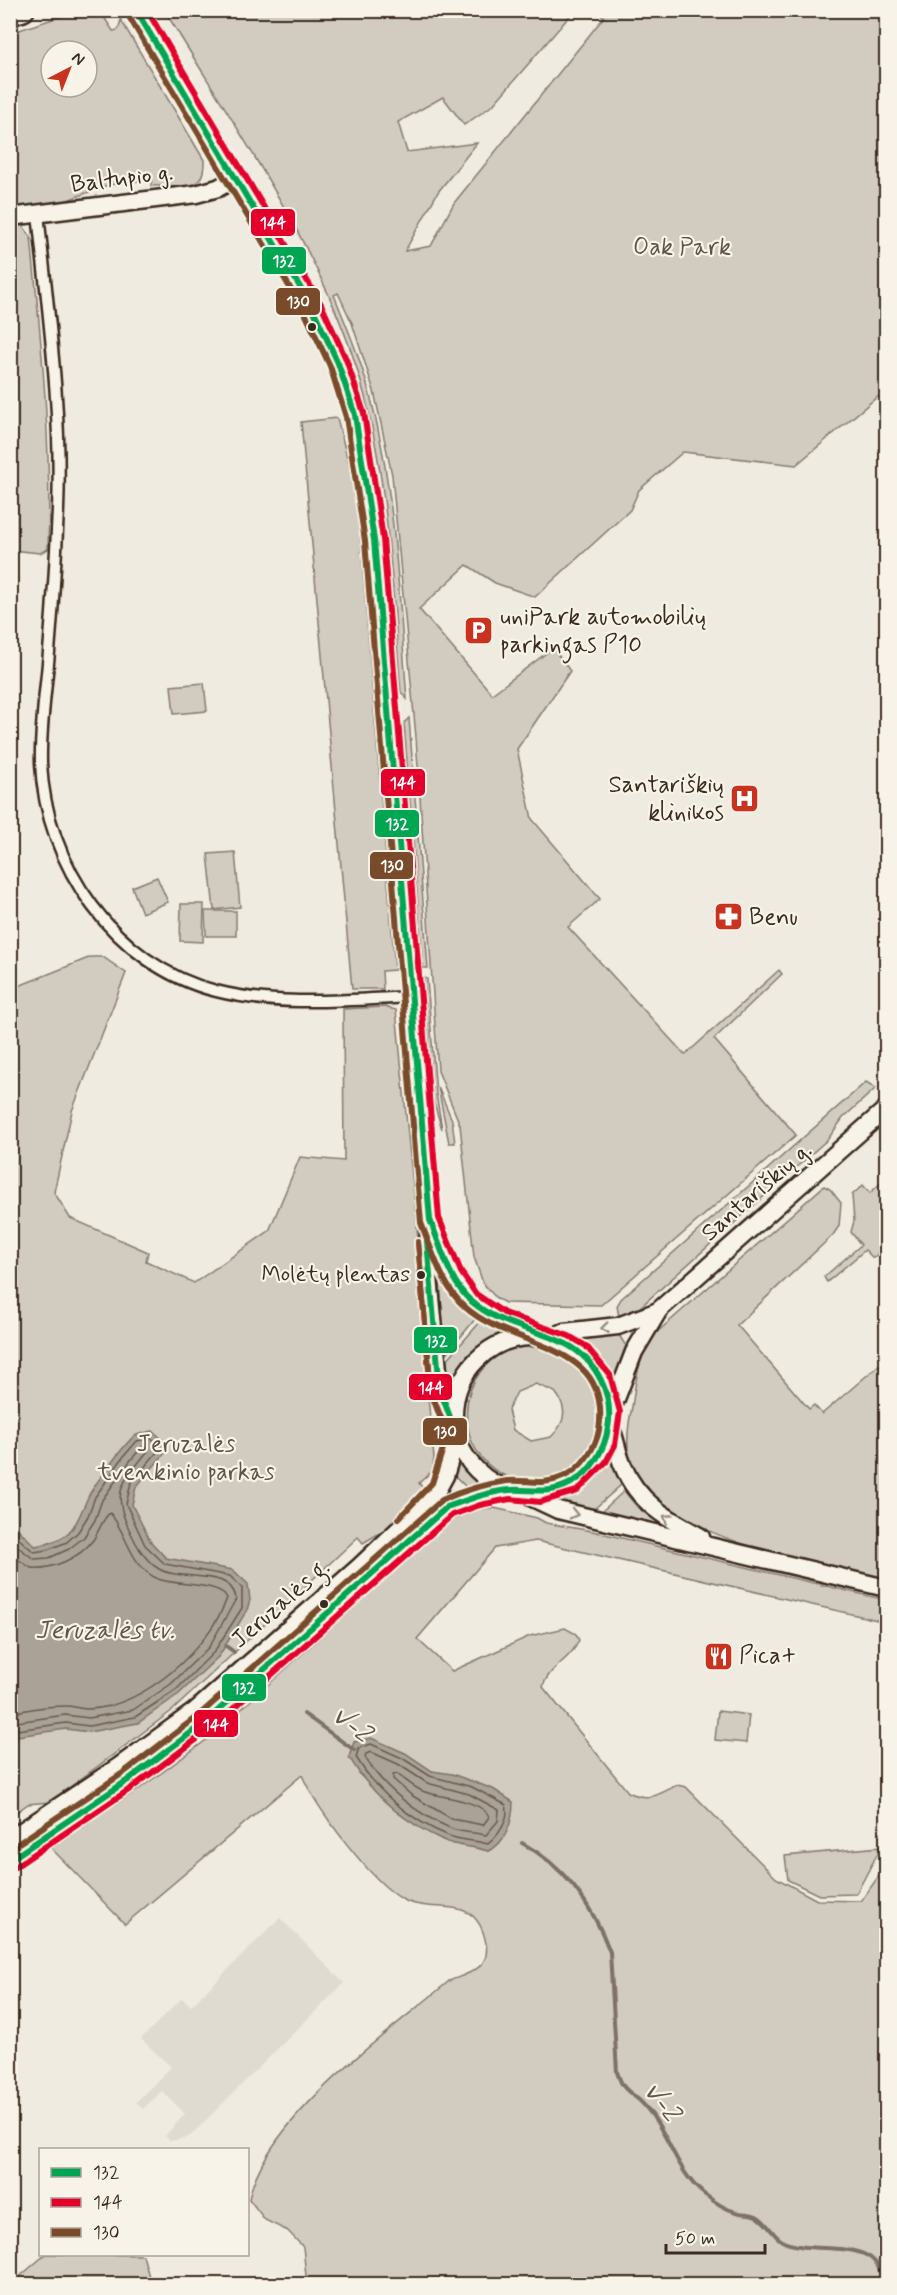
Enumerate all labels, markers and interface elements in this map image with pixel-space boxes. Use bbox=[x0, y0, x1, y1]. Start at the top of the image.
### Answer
north arrow bbox=[39, 39, 99, 99]
text: N bbox=[67, 48, 89, 70]
street label: Baltupio g. bbox=[69, 157, 175, 201]
line badge: 144 bbox=[250, 208, 296, 237]
text: 144 bbox=[260, 213, 287, 234]
park label: Oak Park bbox=[633, 232, 731, 263]
line badge: 132 bbox=[261, 246, 307, 275]
text: 132 bbox=[272, 251, 296, 272]
line badge: 130 bbox=[275, 287, 321, 316]
text: 130 bbox=[286, 292, 310, 313]
unlabelled marker bbox=[306, 321, 318, 333]
place label: uniPark automobilių parkingas P10 bbox=[500, 602, 706, 664]
parking icon: uniPark automobilių parkingas P10 bbox=[463, 615, 495, 647]
line badge: 144 bbox=[380, 768, 426, 797]
place label: Santariškių klinikos bbox=[609, 770, 724, 829]
text: 144 bbox=[390, 773, 417, 794]
hospital icon: Santariškių klinikos bbox=[729, 783, 761, 815]
line badge: 132 bbox=[374, 809, 420, 838]
text: 132 bbox=[385, 814, 409, 835]
line badge: 130 bbox=[369, 851, 414, 880]
text: 130 bbox=[380, 856, 404, 877]
pharmacy icon: Benu bbox=[712, 901, 744, 933]
place label: Benu bbox=[749, 902, 798, 933]
street label: Santariškių g. bbox=[695, 1135, 819, 1249]
place label: Molėtų plentas bbox=[261, 1261, 410, 1289]
marker: Molėtų plentas bbox=[415, 1269, 427, 1281]
one-way arrow bbox=[600, 1321, 610, 1334]
line badge: 132 bbox=[413, 1326, 458, 1354]
text: 132 bbox=[424, 1331, 448, 1352]
line badge: 144 bbox=[408, 1373, 453, 1401]
text: 144 bbox=[418, 1378, 445, 1399]
line badge: 130 bbox=[422, 1417, 468, 1446]
text: 130 bbox=[433, 1422, 457, 1443]
park label: Jeruzalės tvenkinio parkas bbox=[96, 1429, 275, 1488]
one-way arrow bbox=[569, 1507, 579, 1520]
one-way arrow bbox=[662, 1514, 673, 1525]
street label: Jeruzalės g. bbox=[225, 1553, 339, 1658]
unlabelled marker bbox=[318, 1598, 330, 1610]
water label: Jeruzalės tv. bbox=[35, 1614, 175, 1648]
restaurant icon: Pica+ bbox=[702, 1640, 734, 1672]
place label: Pica+ bbox=[739, 1641, 797, 1672]
line badge: 132 bbox=[221, 1673, 267, 1702]
text: 132 bbox=[232, 1678, 256, 1699]
water label: V-2 bbox=[324, 1699, 380, 1753]
line badge: 144 bbox=[193, 1709, 239, 1738]
text: 144 bbox=[203, 1715, 230, 1736]
water label: V-2 bbox=[635, 2075, 689, 2131]
legend bbox=[39, 2148, 249, 2256]
text: 132 bbox=[93, 2161, 120, 2185]
text: 144 bbox=[93, 2191, 123, 2215]
scale bar bbox=[666, 2217, 765, 2255]
text: 130 bbox=[93, 2221, 119, 2245]
text: 50 m bbox=[675, 2227, 715, 2251]

